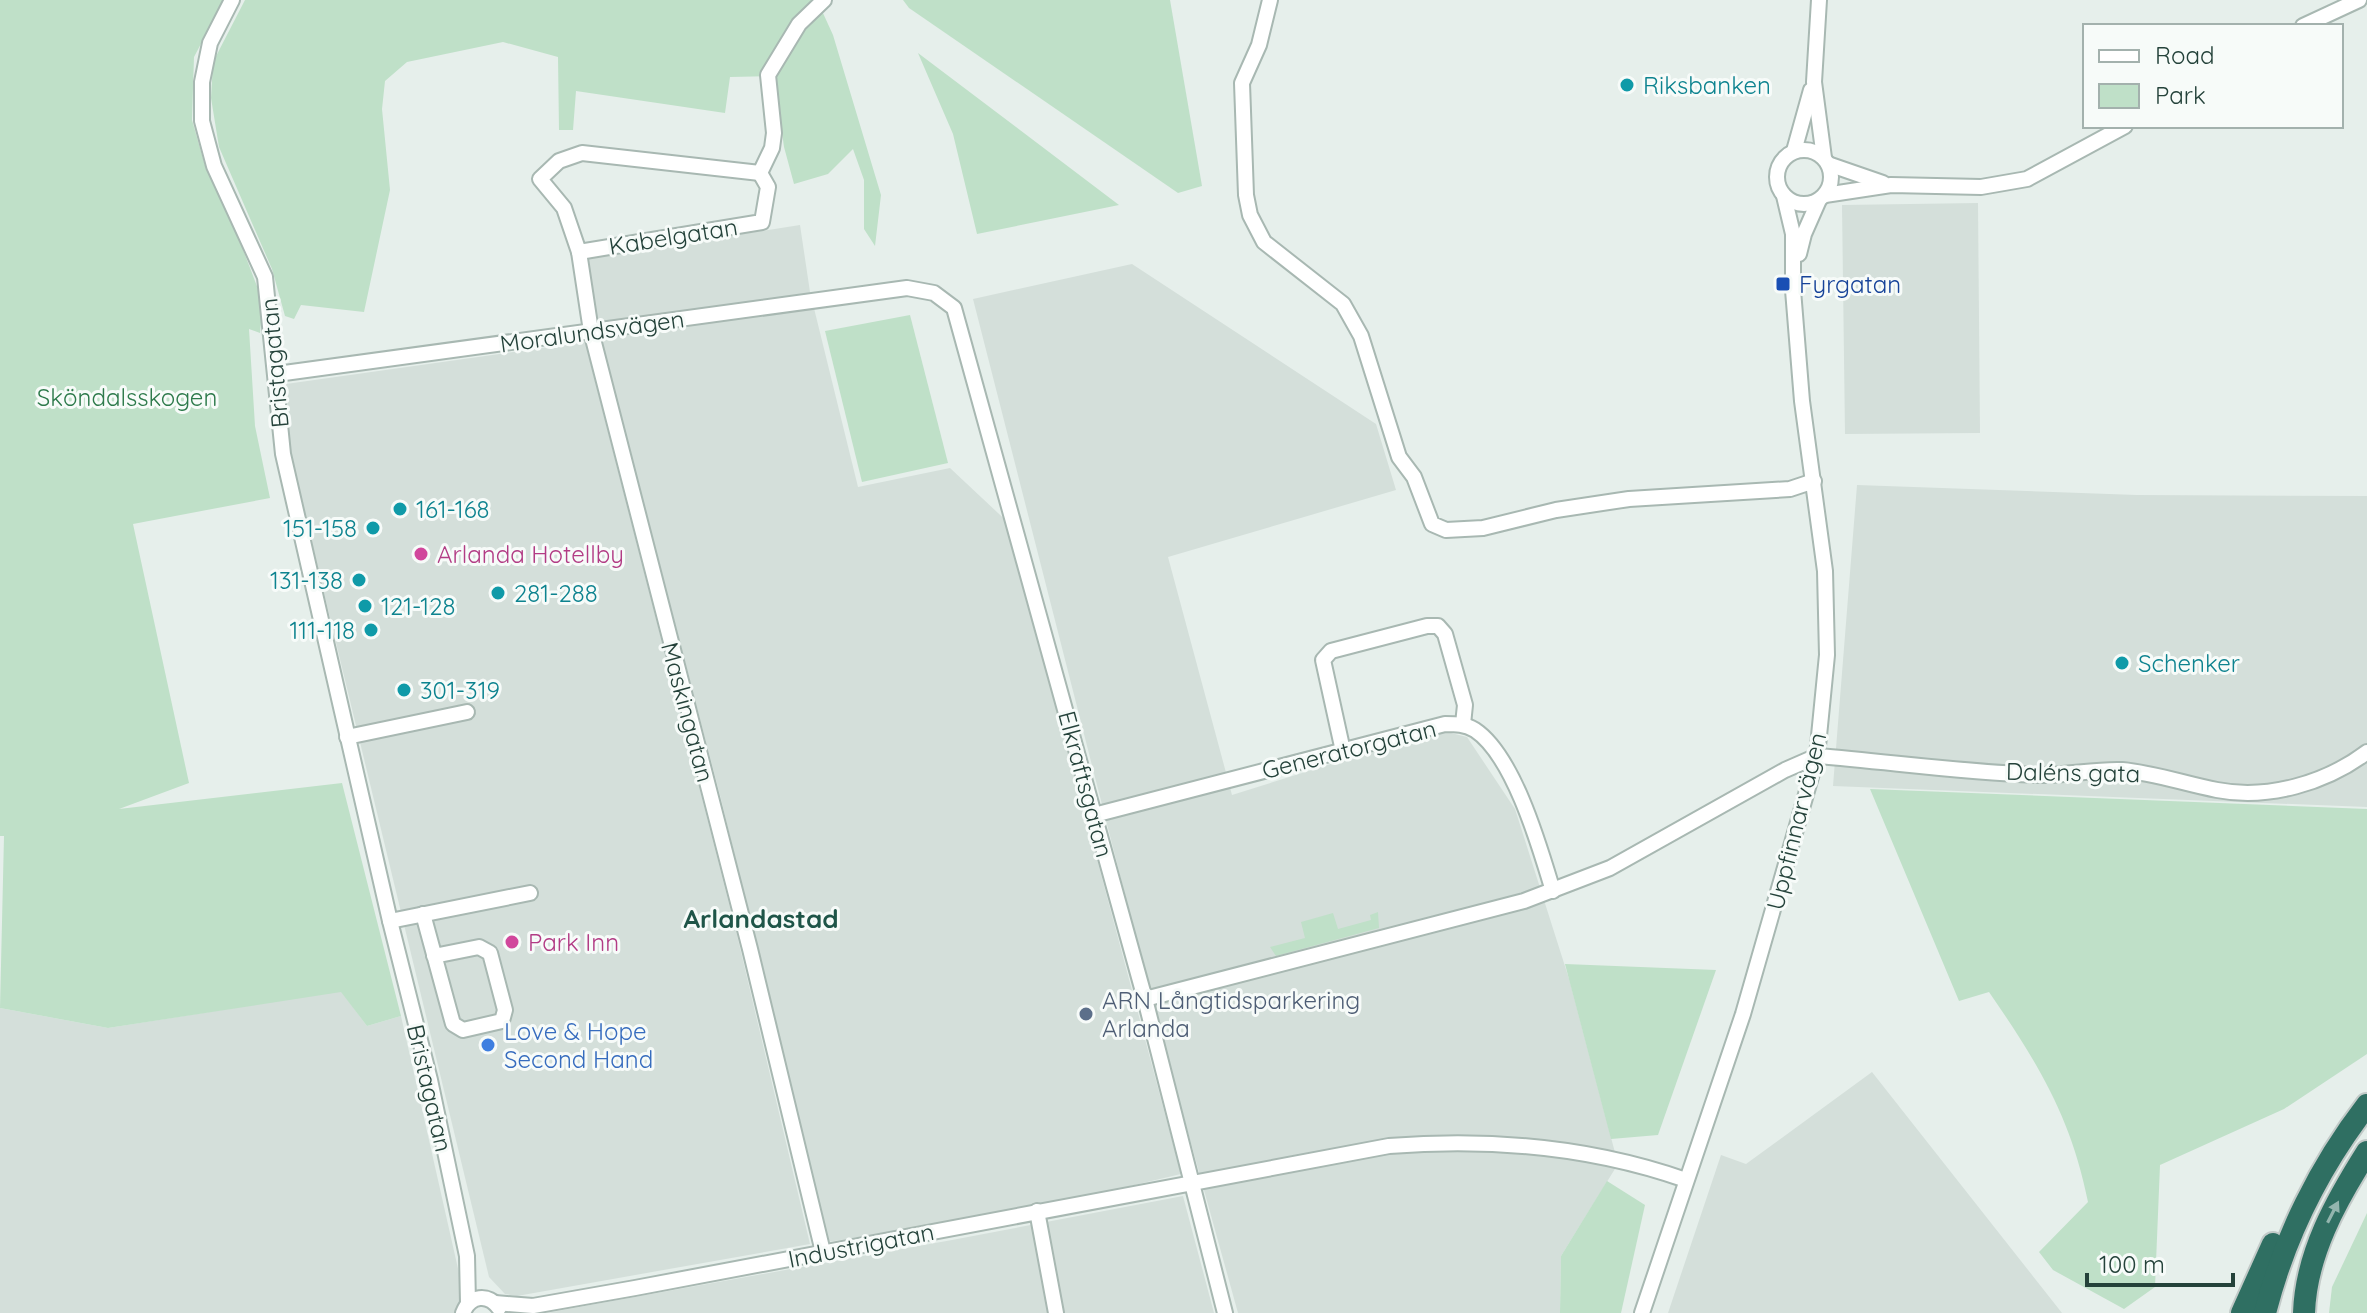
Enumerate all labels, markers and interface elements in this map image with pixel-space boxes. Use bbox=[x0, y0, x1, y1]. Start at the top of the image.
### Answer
legend bbox=[2083, 24, 2343, 128]
text: Road bbox=[2155, 40, 2215, 70]
place label: Riksbanken bbox=[1643, 70, 1771, 100]
marker: Riksbanken bbox=[1618, 76, 1636, 94]
text: Park bbox=[2155, 80, 2206, 110]
street label: Kabelgatan bbox=[606, 211, 740, 261]
place label: Fyrgatan bbox=[1799, 269, 1901, 299]
marker: Fyrgatan bbox=[1774, 275, 1792, 293]
street label: Bristagatan bbox=[253, 297, 295, 429]
street label: Moralundsvägen bbox=[498, 303, 686, 359]
park label: Sköndalsskogen bbox=[37, 382, 217, 412]
place label: 161-168 bbox=[416, 494, 490, 524]
marker: 161-168 bbox=[391, 500, 409, 518]
place label: 151-158 bbox=[283, 513, 357, 543]
marker: 151-158 bbox=[364, 519, 382, 537]
place label: Arlanda Hotellby bbox=[437, 539, 624, 569]
marker: Arlanda Hotellby bbox=[412, 545, 430, 563]
place label: 131-138 bbox=[270, 565, 343, 595]
marker: 131-138 bbox=[350, 571, 368, 589]
place label: 281-288 bbox=[514, 578, 598, 608]
marker: 281-288 bbox=[489, 584, 507, 602]
place label: 121-128 bbox=[381, 591, 455, 621]
marker: 121-128 bbox=[356, 597, 374, 615]
place label: 111-118 bbox=[289, 615, 355, 645]
marker: 111-118 bbox=[362, 621, 380, 639]
street label: Maskingatan bbox=[655, 639, 721, 785]
place label: Schenker bbox=[2138, 648, 2240, 678]
marker: Schenker bbox=[2113, 654, 2131, 672]
place label: 301-319 bbox=[420, 675, 500, 705]
marker: 301-319 bbox=[395, 681, 413, 699]
street label: Elkraftsgatan bbox=[1052, 708, 1120, 860]
street label: Generatorgatan bbox=[1259, 713, 1439, 785]
street label: Uppfinnarvägen bbox=[1759, 729, 1833, 913]
street label: Daléns gata bbox=[2006, 756, 2140, 788]
district label: Arlandastad bbox=[683, 902, 839, 935]
place label: Park Inn bbox=[528, 927, 619, 957]
marker: Park Inn bbox=[503, 933, 521, 951]
place label: ARN Långtidsparkering Arlanda bbox=[1102, 985, 1360, 1043]
marker: ARN Långtidsparkering Arlanda bbox=[1077, 1005, 1095, 1023]
place label: Love & Hope Second Hand bbox=[504, 1016, 653, 1074]
street label: Bristagatan bbox=[401, 1021, 459, 1155]
marker: Love & Hope Second Hand bbox=[479, 1036, 497, 1054]
one-way arrow bbox=[2326, 1201, 2340, 1224]
street label: Industrigatan bbox=[785, 1216, 937, 1274]
scale bar bbox=[2087, 1237, 2233, 1287]
text: 100 m bbox=[2099, 1249, 2165, 1279]

